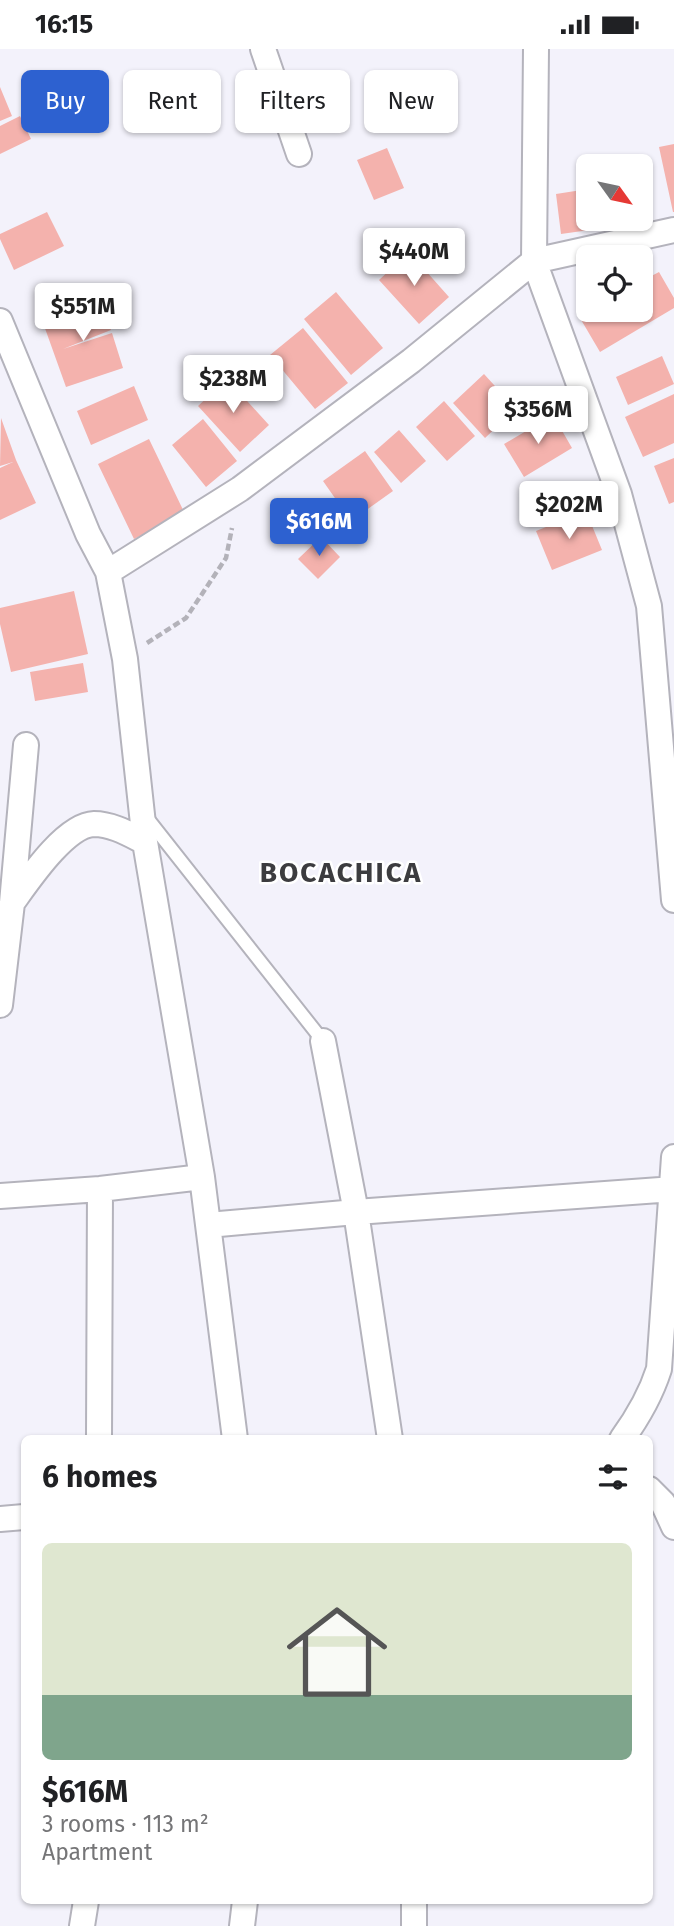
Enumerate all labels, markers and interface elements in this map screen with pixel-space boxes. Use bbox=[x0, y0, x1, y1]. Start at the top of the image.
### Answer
text: 16:15 bbox=[35, 9, 93, 40]
chip: Buy bbox=[21, 70, 109, 133]
chip: Rent bbox=[123, 70, 221, 133]
chip: Filters bbox=[235, 70, 350, 133]
chip: New bbox=[364, 70, 458, 133]
north arrow bbox=[576, 154, 653, 231]
map controls bbox=[576, 154, 653, 322]
pin: $440M bbox=[365, 229, 463, 288]
text: $440M bbox=[379, 237, 449, 265]
button: locate bbox=[576, 245, 653, 322]
pin: $551M bbox=[34, 283, 132, 343]
text: $551M bbox=[51, 292, 115, 320]
pin: $238M bbox=[184, 355, 282, 415]
text: $238M bbox=[199, 364, 267, 392]
pin: $356M bbox=[489, 387, 587, 446]
text: $356M bbox=[504, 395, 572, 423]
pin: $202M bbox=[520, 482, 618, 541]
text: $202M bbox=[535, 490, 603, 518]
pin: $616M bbox=[270, 498, 368, 558]
text: $616M bbox=[286, 507, 352, 535]
district label: BOCACHICA bbox=[260, 856, 422, 889]
icon: filters bbox=[594, 1458, 632, 1496]
text: 6 homes bbox=[42, 1459, 157, 1495]
icon: home bbox=[274, 1589, 400, 1715]
text: $616M bbox=[42, 1774, 128, 1810]
text: 3 rooms · 113 m² bbox=[42, 1810, 209, 1838]
text: Apartment bbox=[42, 1838, 152, 1866]

